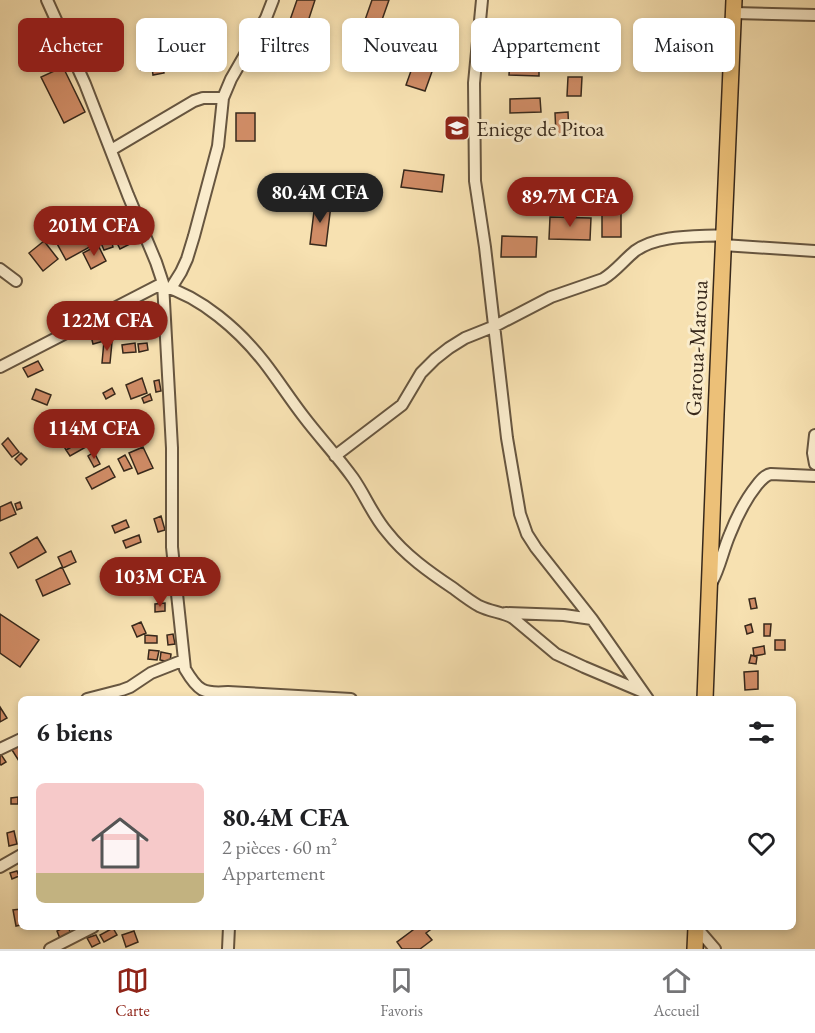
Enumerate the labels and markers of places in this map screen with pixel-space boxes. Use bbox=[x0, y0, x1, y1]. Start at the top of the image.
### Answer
school or university icon: Eniege de Pitoa bbox=[442, 113, 472, 143]
place label: Eniege de Pitoa bbox=[476, 114, 605, 143]
pin: 80.4M CFA bbox=[251, 173, 389, 224]
pin: 89.7M CFA bbox=[501, 177, 639, 228]
pin: 201M CFA bbox=[32, 206, 156, 257]
pin: 122M CFA bbox=[45, 301, 169, 352]
pin: 114M CFA bbox=[32, 409, 156, 460]
pin: 103M CFA bbox=[98, 557, 222, 608]

